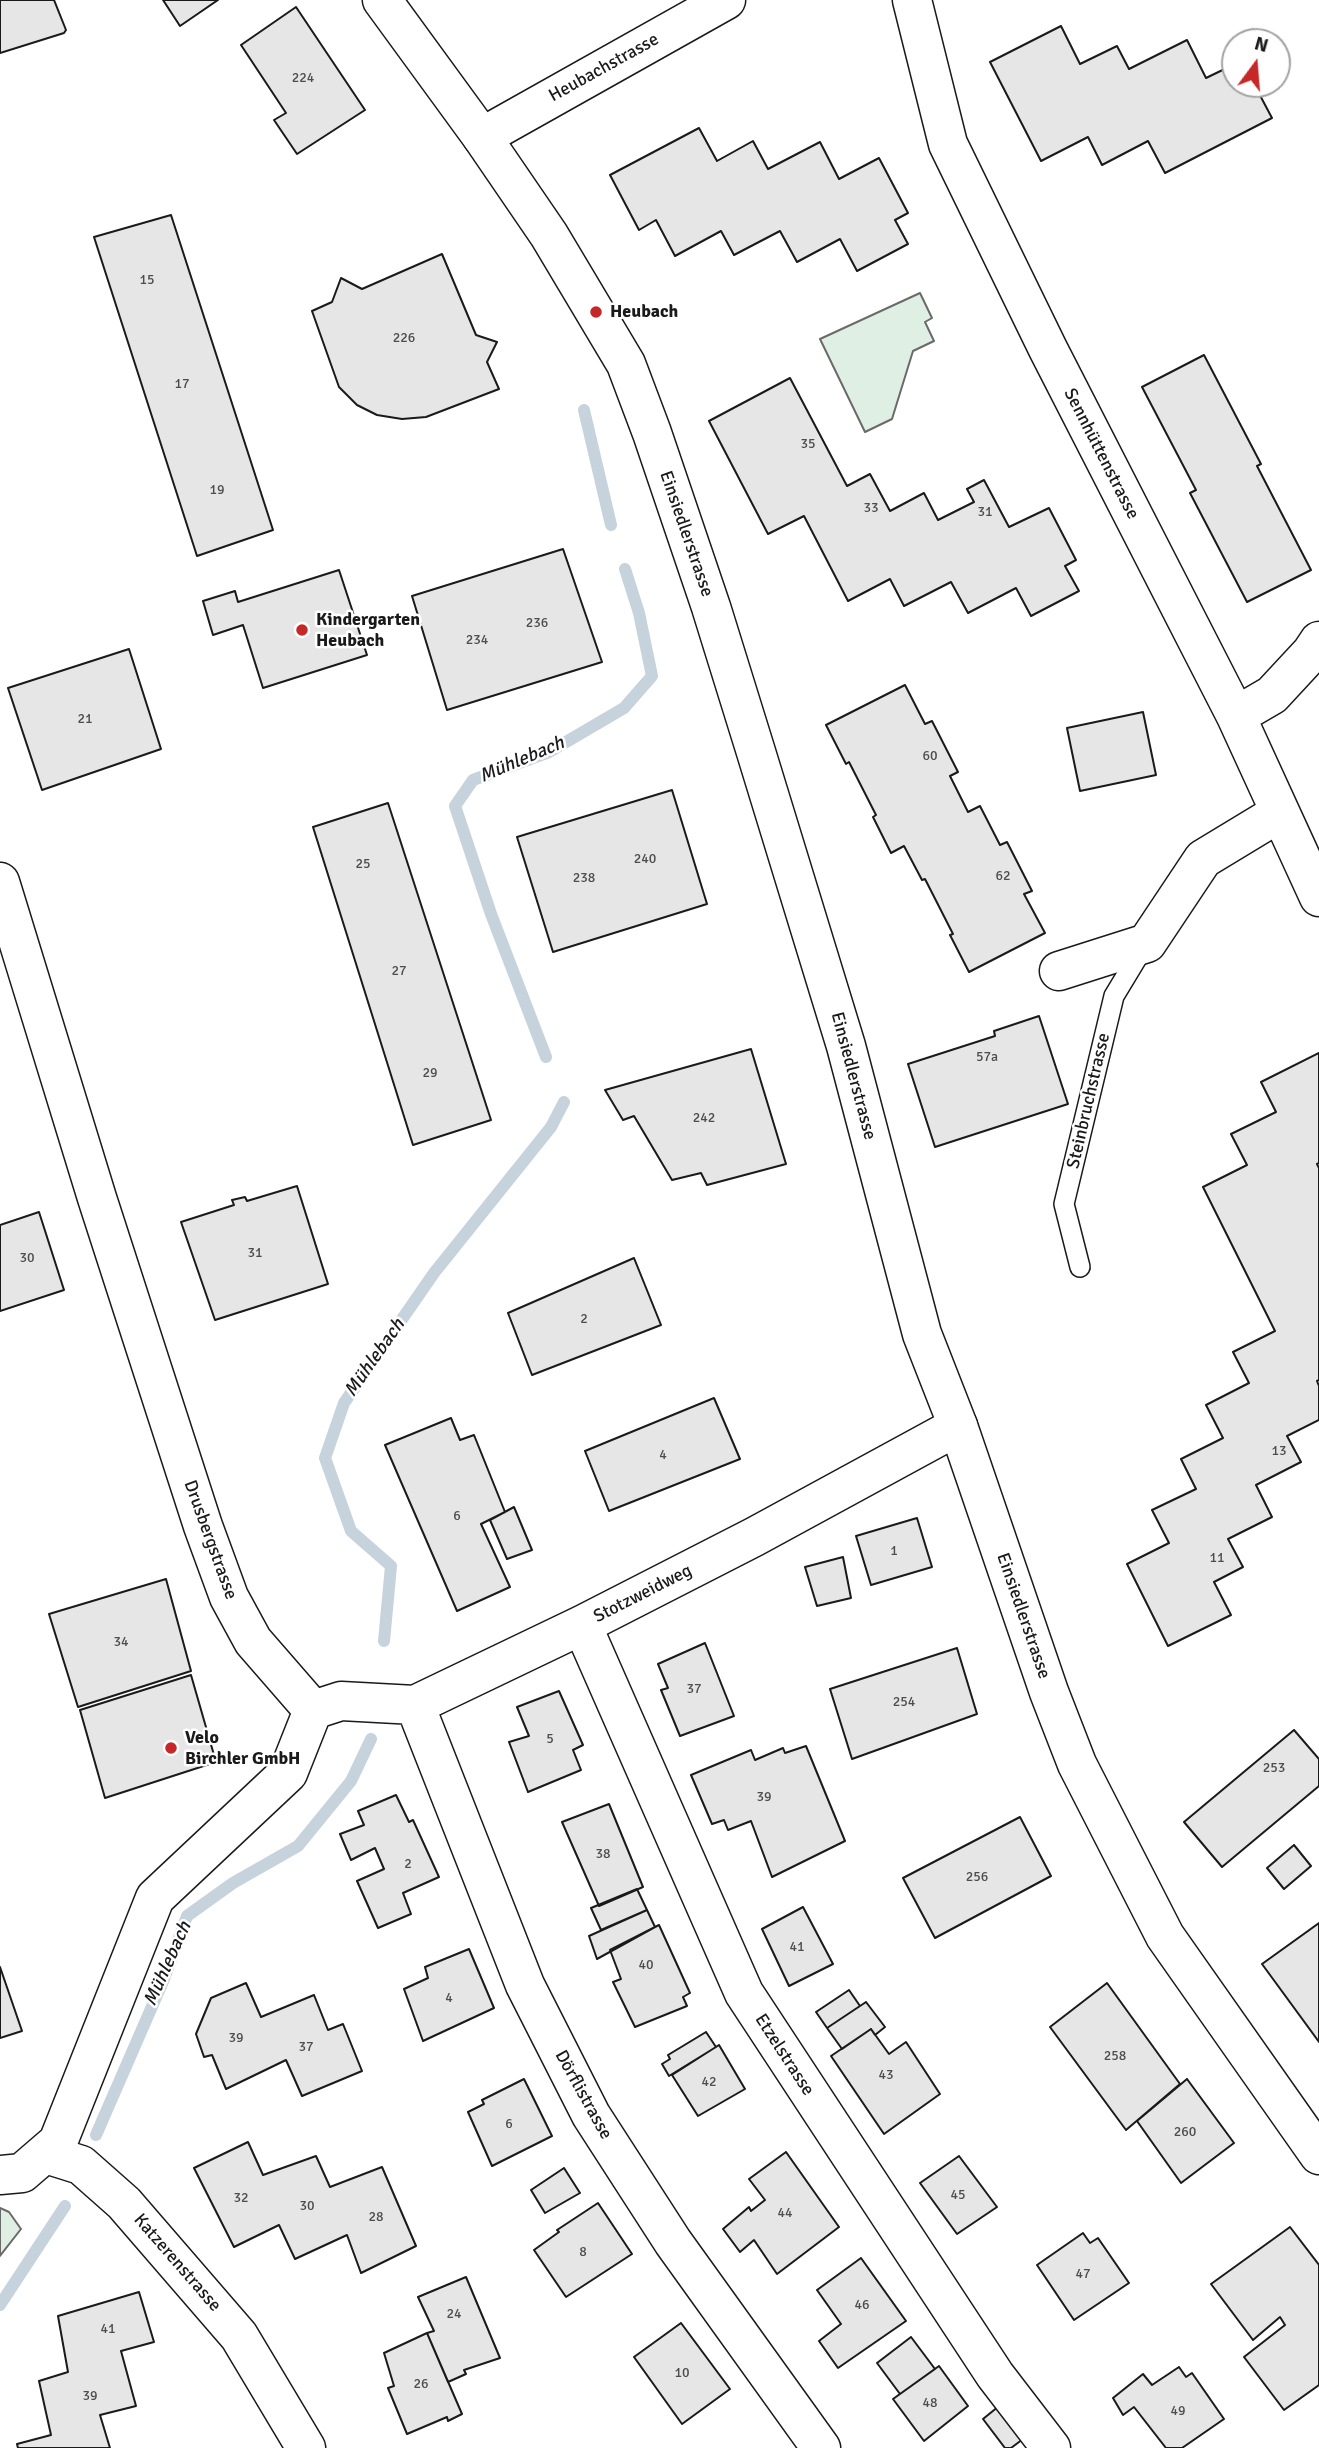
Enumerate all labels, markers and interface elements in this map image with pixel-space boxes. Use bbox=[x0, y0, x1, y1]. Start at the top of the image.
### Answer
north arrow bbox=[1221, 28, 1291, 98]
street label: Heubachstrasse bbox=[545, 29, 663, 107]
text: N bbox=[1252, 31, 1271, 58]
house number: 224 bbox=[292, 70, 314, 86]
house number: 15 bbox=[139, 272, 155, 288]
place label: Heubach bbox=[610, 301, 678, 323]
marker: Heubach bbox=[588, 304, 604, 320]
house number: 226 bbox=[393, 330, 415, 346]
house number: 17 bbox=[174, 376, 190, 392]
street label: Sennhüttenstrasse bbox=[1059, 385, 1143, 523]
house number: 35 bbox=[800, 436, 816, 452]
street label: Einsiedlerstrasse bbox=[654, 468, 718, 600]
house number: 19 bbox=[209, 482, 225, 498]
house number: 33 bbox=[863, 500, 879, 516]
house number: 31 bbox=[977, 504, 993, 520]
place label: Kindergarten Heubach bbox=[316, 609, 420, 652]
house number: 236 bbox=[526, 615, 548, 631]
marker: Kindergarten Heubach bbox=[294, 622, 310, 638]
house number: 234 bbox=[466, 632, 488, 648]
house number: 21 bbox=[77, 711, 93, 727]
water label: Mühlebach bbox=[476, 732, 568, 788]
house number: 60 bbox=[922, 748, 938, 764]
house number: 240 bbox=[634, 851, 656, 867]
house number: 25 bbox=[355, 856, 371, 872]
house number: 62 bbox=[995, 868, 1011, 884]
house number: 238 bbox=[573, 870, 595, 886]
house number: 27 bbox=[391, 963, 407, 979]
street label: Einsiedlerstrasse bbox=[826, 1010, 880, 1142]
street label: Steinbruchstrasse bbox=[1063, 1031, 1115, 1171]
house number: 57a bbox=[976, 1049, 998, 1065]
house number: 29 bbox=[422, 1065, 438, 1081]
house number: 242 bbox=[693, 1110, 715, 1126]
house number: 31 bbox=[247, 1245, 263, 1261]
house number: 30 bbox=[19, 1250, 35, 1266]
house number: 2 bbox=[580, 1311, 588, 1327]
water label: Mühlebach bbox=[340, 1315, 410, 1401]
house number: 13 bbox=[1271, 1443, 1287, 1459]
house number: 4 bbox=[659, 1447, 667, 1463]
street label: Drusbergstrasse bbox=[178, 1478, 242, 1602]
house number: 6 bbox=[453, 1508, 461, 1524]
house number: 1 bbox=[890, 1543, 898, 1559]
street label: Einsiedlerstrasse bbox=[991, 1550, 1055, 1682]
house number: 11 bbox=[1209, 1550, 1225, 1566]
street label: Stotzweidweg bbox=[590, 1560, 696, 1628]
house number: 34 bbox=[113, 1634, 129, 1650]
house number: 37 bbox=[686, 1681, 702, 1697]
house number: 254 bbox=[893, 1694, 915, 1710]
place label: Velo Birchler GmbH bbox=[185, 1727, 300, 1770]
house number: 5 bbox=[546, 1731, 554, 1747]
marker: Velo Birchler GmbH bbox=[163, 1740, 179, 1756]
house number: 253 bbox=[1263, 1760, 1285, 1776]
house number: 39 bbox=[756, 1789, 772, 1805]
house number: 38 bbox=[595, 1846, 611, 1862]
house number: 2 bbox=[404, 1856, 412, 1872]
house number: 256 bbox=[966, 1869, 988, 1885]
water label: Mühlebach bbox=[139, 1918, 197, 2010]
house number: 41 bbox=[789, 1939, 805, 1955]
house number: 40 bbox=[638, 1957, 654, 1973]
house number: 4 bbox=[445, 1990, 453, 2006]
street label: Etzelstrasse bbox=[750, 2010, 818, 2100]
house number: 39 bbox=[228, 2030, 244, 2046]
house number: 37 bbox=[298, 2039, 314, 2055]
street label: Dörflistrasse bbox=[550, 2047, 616, 2143]
house number: 258 bbox=[1104, 2048, 1126, 2064]
house number: 43 bbox=[878, 2067, 894, 2083]
house number: 42 bbox=[701, 2074, 717, 2090]
house number: 6 bbox=[505, 2116, 513, 2132]
house number: 260 bbox=[1174, 2124, 1196, 2140]
house number: 45 bbox=[950, 2187, 966, 2203]
house number: 32 bbox=[233, 2190, 249, 2206]
house number: 30 bbox=[299, 2198, 315, 2214]
house number: 44 bbox=[777, 2205, 793, 2221]
house number: 28 bbox=[368, 2209, 384, 2225]
street label: Katzerenstrasse bbox=[129, 2210, 225, 2316]
house number: 8 bbox=[579, 2244, 587, 2260]
house number: 47 bbox=[1075, 2266, 1091, 2282]
house number: 46 bbox=[854, 2297, 870, 2313]
house number: 24 bbox=[446, 2306, 462, 2322]
house number: 41 bbox=[100, 2321, 116, 2337]
house number: 10 bbox=[674, 2365, 690, 2381]
house number: 26 bbox=[413, 2376, 429, 2392]
house number: 39 bbox=[82, 2388, 98, 2404]
house number: 48 bbox=[922, 2395, 938, 2411]
house number: 49 bbox=[1170, 2403, 1186, 2419]

